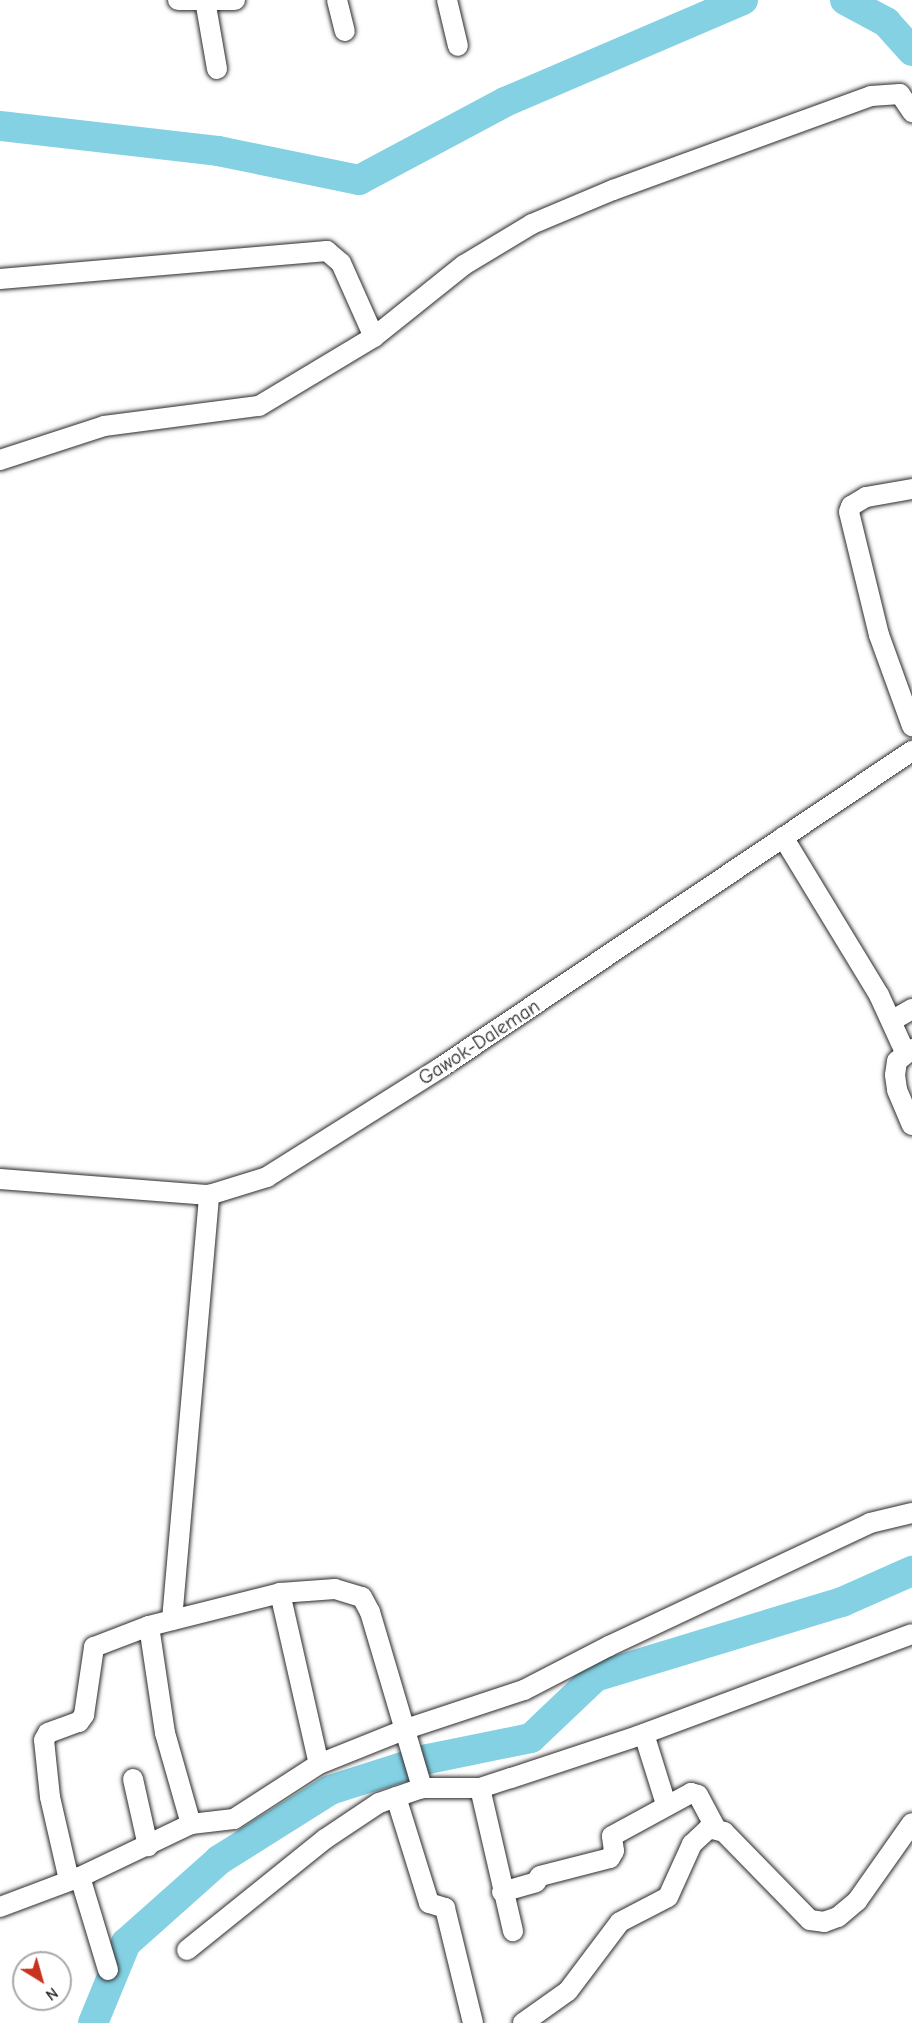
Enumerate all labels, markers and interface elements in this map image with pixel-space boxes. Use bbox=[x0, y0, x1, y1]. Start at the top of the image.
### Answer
street label: Gawok-Daleman bbox=[414, 994, 544, 1090]
north arrow bbox=[12, 1951, 72, 2011]
text: N bbox=[42, 1983, 61, 2004]

